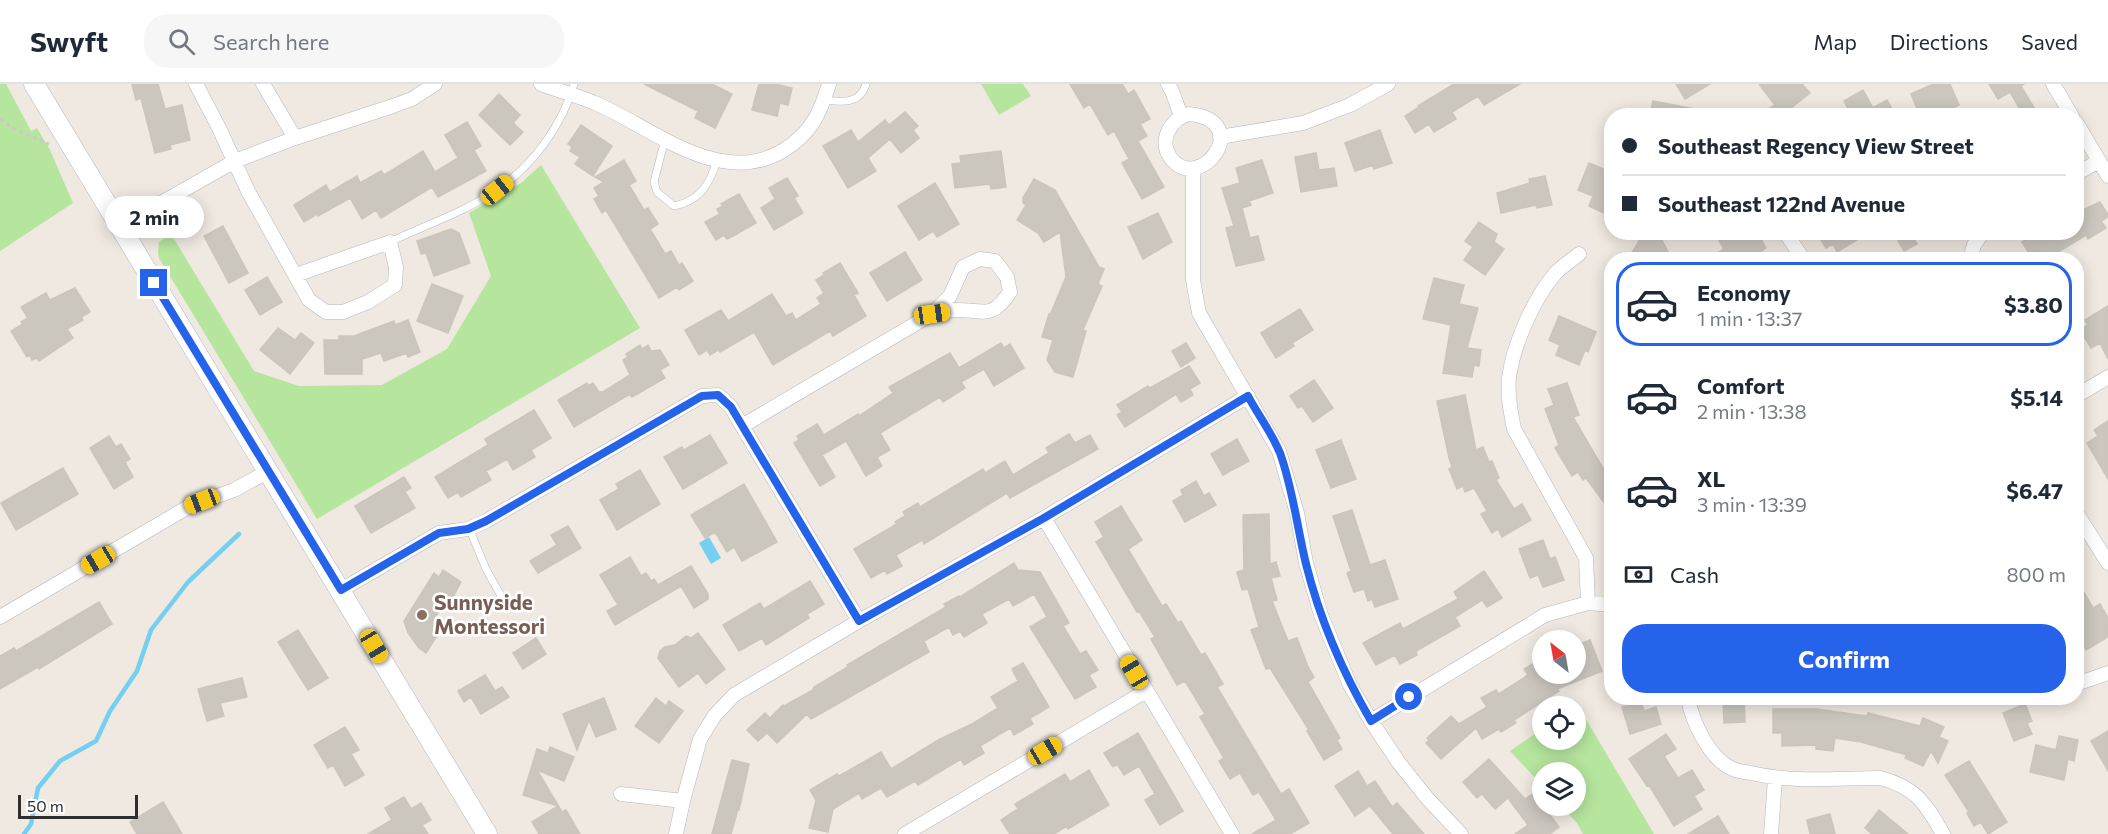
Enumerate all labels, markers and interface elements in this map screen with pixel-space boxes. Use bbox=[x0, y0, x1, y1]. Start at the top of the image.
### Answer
search box bbox=[144, 14, 564, 68]
text: Swyft bbox=[30, 24, 108, 58]
icon: search bbox=[165, 25, 198, 58]
text: Search here bbox=[213, 28, 329, 55]
text: Map bbox=[1814, 29, 1857, 54]
text: Directions bbox=[1890, 29, 1988, 54]
text: Saved bbox=[2021, 29, 2078, 54]
text: Southeast Regency View Street bbox=[1658, 132, 1974, 159]
car bbox=[477, 172, 517, 208]
text: Southeast 122nd Avenue bbox=[1658, 190, 1905, 217]
callout: 2 min bbox=[104, 196, 204, 238]
text: 2 min bbox=[130, 205, 179, 229]
route end bbox=[140, 269, 167, 296]
icon: car bbox=[1625, 277, 1679, 331]
text: Economy bbox=[1697, 279, 1791, 306]
text: $3.80 bbox=[2004, 291, 2063, 318]
car bbox=[913, 303, 951, 325]
text: 1 min · 13:37 bbox=[1697, 306, 1802, 330]
icon: car bbox=[1625, 370, 1679, 424]
text: Comfort bbox=[1697, 372, 1785, 399]
text: $5.14 bbox=[2010, 384, 2063, 411]
text: 2 min · 13:38 bbox=[1697, 399, 1807, 423]
icon: car bbox=[1625, 463, 1679, 517]
text: XL bbox=[1697, 465, 1725, 492]
text: $6.47 bbox=[2006, 477, 2063, 504]
car bbox=[182, 486, 222, 516]
text: 3 min · 13:39 bbox=[1697, 492, 1807, 516]
car bbox=[78, 543, 118, 577]
icon: cash bbox=[1622, 558, 1655, 591]
text: Cash bbox=[1670, 561, 1719, 588]
text: 800 m bbox=[2006, 562, 2066, 586]
place label: Sunnyside Montessori bbox=[434, 589, 545, 638]
marker: Sunnyside Montessori bbox=[415, 608, 429, 622]
button: Confirm bbox=[1622, 624, 2066, 693]
car bbox=[357, 626, 391, 666]
north arrow bbox=[1532, 630, 1586, 684]
map controls bbox=[1532, 630, 1586, 816]
car bbox=[1117, 652, 1151, 692]
route start bbox=[1395, 683, 1422, 710]
button: locate bbox=[1532, 696, 1586, 750]
car bbox=[1025, 734, 1065, 768]
button: layers bbox=[1532, 762, 1586, 816]
scale bar bbox=[18, 792, 138, 820]
text: 50 m bbox=[27, 796, 64, 815]

